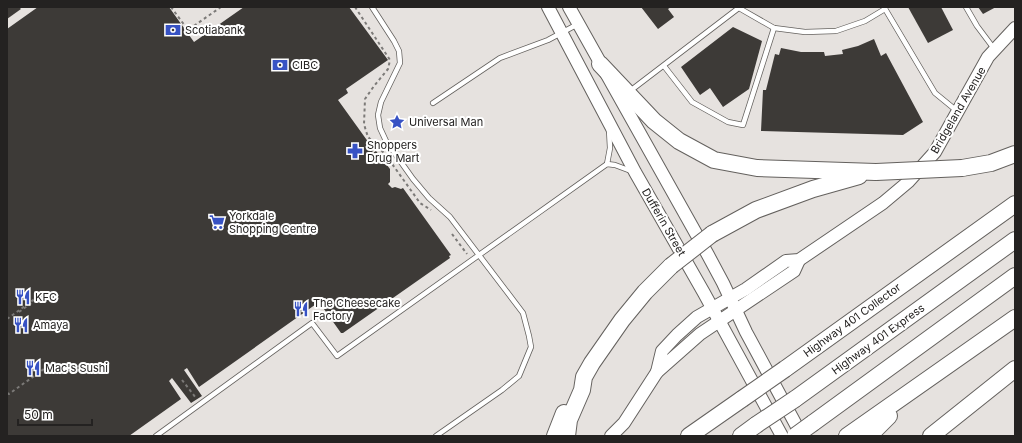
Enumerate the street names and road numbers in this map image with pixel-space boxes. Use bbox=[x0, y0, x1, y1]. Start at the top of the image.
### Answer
street label: Bridgeland Avenue bbox=[927, 64, 989, 156]
street label: Dufferin Street bbox=[639, 186, 689, 259]
street label: Highway 401 Collector bbox=[801, 280, 903, 360]
street label: Highway 401 Express bbox=[829, 301, 927, 377]

